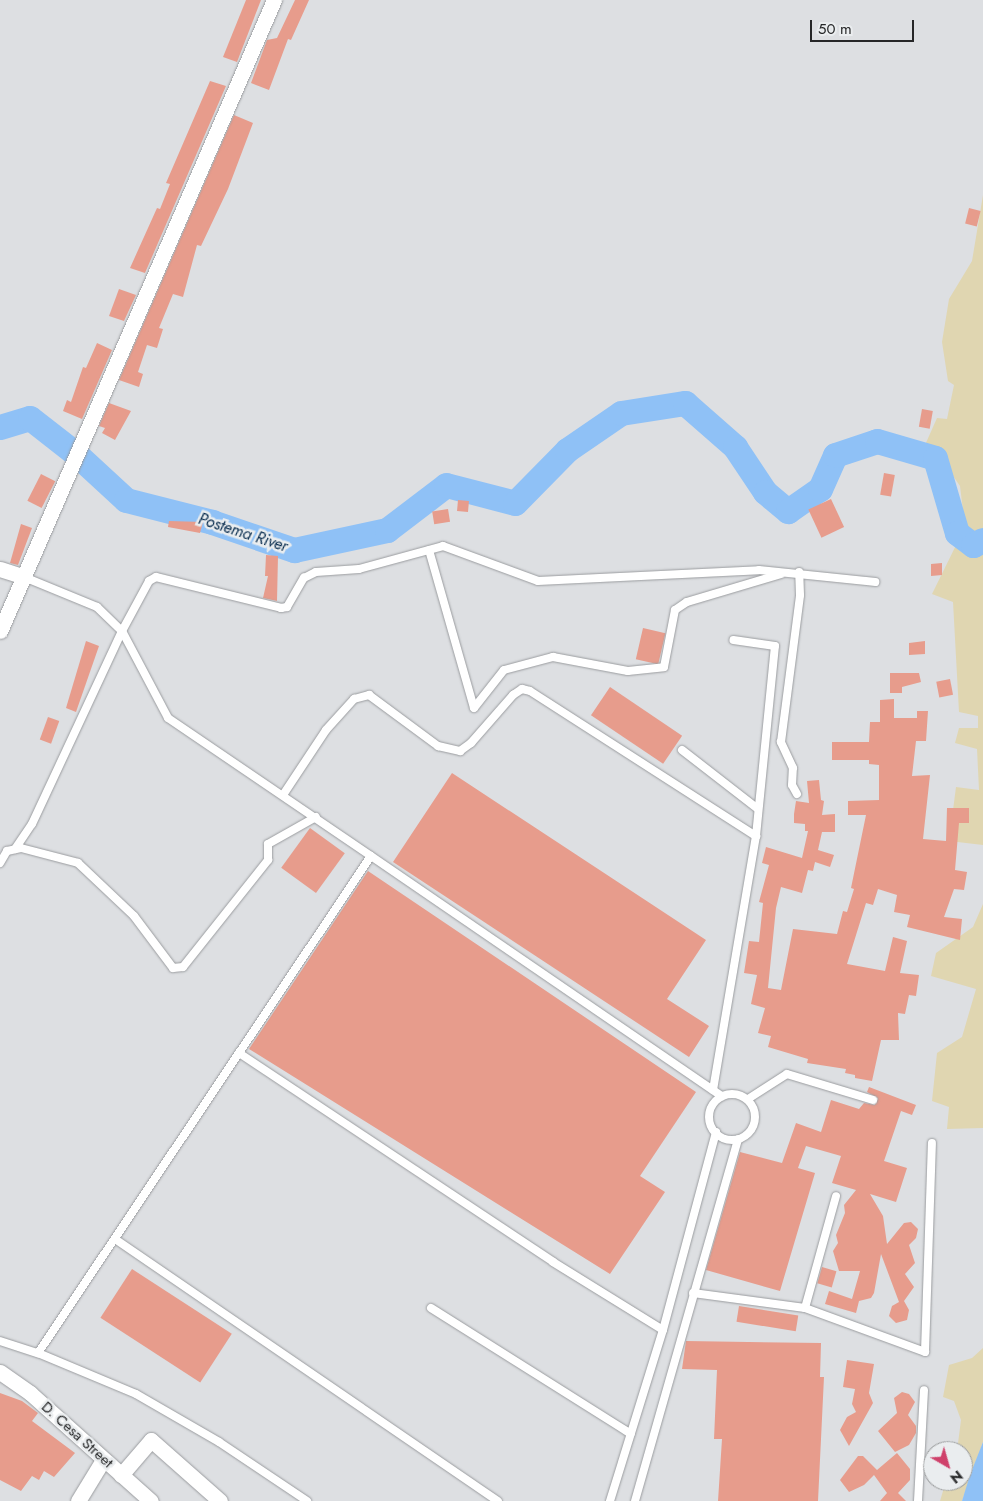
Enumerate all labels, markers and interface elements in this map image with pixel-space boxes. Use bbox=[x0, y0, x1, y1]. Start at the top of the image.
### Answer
scale bar bbox=[813, 10, 917, 42]
text: 50 m bbox=[818, 18, 852, 40]
water label: Postema River bbox=[196, 510, 290, 556]
street label: D. Cesa Street bbox=[37, 1398, 117, 1472]
north arrow bbox=[923, 1441, 973, 1491]
text: N bbox=[946, 1466, 967, 1488]

